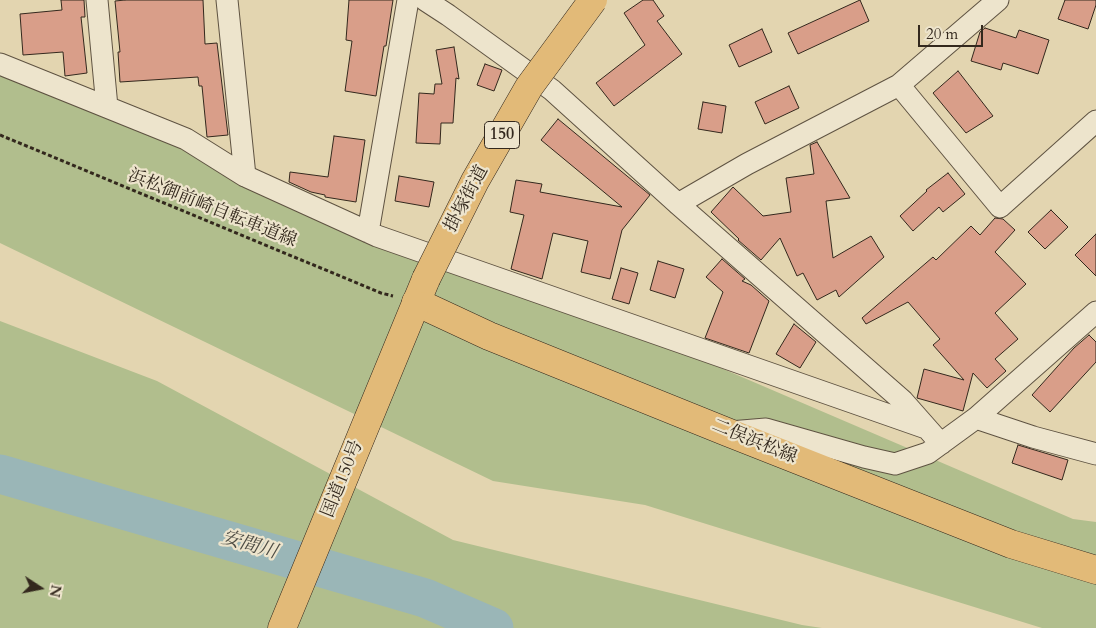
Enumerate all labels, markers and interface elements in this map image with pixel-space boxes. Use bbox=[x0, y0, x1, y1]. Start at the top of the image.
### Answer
scale bar bbox=[921, 15, 986, 47]
text: 20 m bbox=[926, 24, 958, 44]
road number: 150 bbox=[484, 122, 520, 148]
street label: 掛塚街道 bbox=[441, 162, 493, 236]
street label: 浜松御前崎自転車道線 bbox=[125, 165, 299, 253]
street label: 二俣浜松線 bbox=[708, 415, 800, 469]
street label: 国道150号 bbox=[318, 437, 368, 521]
water label: 安間川 bbox=[218, 527, 280, 565]
north arrow bbox=[15, 563, 65, 613]
text: N bbox=[45, 583, 66, 599]

